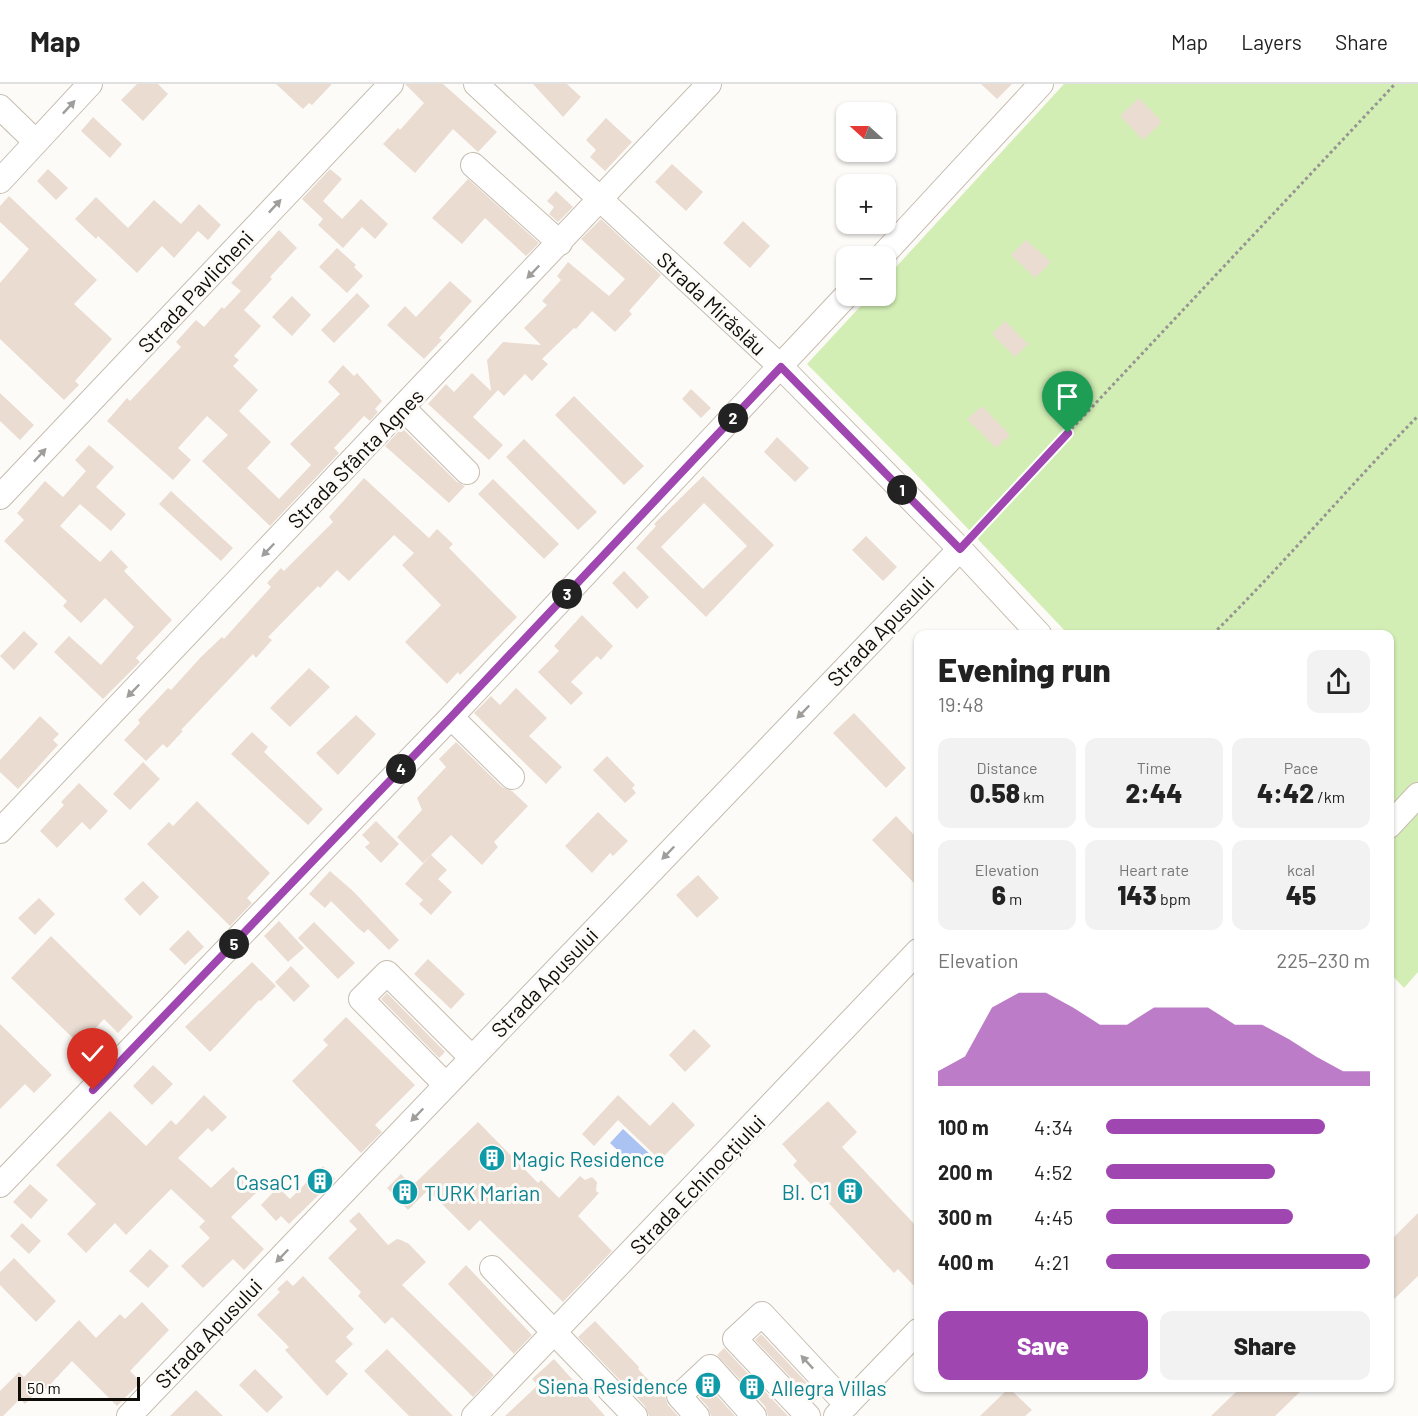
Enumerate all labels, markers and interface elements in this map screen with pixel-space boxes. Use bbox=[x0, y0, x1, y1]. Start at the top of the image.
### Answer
text: Map bbox=[30, 24, 81, 58]
text: Map bbox=[1171, 29, 1208, 54]
text: Layers bbox=[1241, 29, 1302, 54]
text: Share bbox=[1335, 29, 1388, 54]
one-way arrow bbox=[61, 101, 75, 115]
north arrow bbox=[836, 102, 896, 162]
map controls bbox=[836, 102, 896, 306]
button: + bbox=[836, 174, 896, 234]
one-way arrow bbox=[268, 199, 282, 214]
street label: Strada Pavlicheni bbox=[132, 225, 258, 357]
street label: Strada Mirăslău bbox=[652, 246, 772, 360]
button: − bbox=[836, 246, 896, 306]
one-way arrow bbox=[526, 264, 540, 279]
pin bbox=[1042, 371, 1093, 433]
icon: arrive bbox=[1051, 380, 1084, 413]
street label: Strada Sfânta Agnes bbox=[282, 383, 428, 533]
pin: 2 bbox=[718, 403, 748, 433]
text: 2 bbox=[729, 408, 737, 427]
one-way arrow bbox=[33, 447, 47, 462]
pin: 1 bbox=[887, 475, 917, 505]
text: 1 bbox=[899, 480, 905, 499]
one-way arrow bbox=[261, 542, 275, 557]
street label: Strada Apusului bbox=[821, 571, 939, 691]
pin: 3 bbox=[552, 579, 582, 609]
text: 3 bbox=[563, 584, 571, 603]
text: Evening run bbox=[938, 649, 1111, 689]
button: share bbox=[1307, 650, 1370, 713]
one-way arrow bbox=[127, 683, 141, 697]
text: 19:48 bbox=[938, 692, 984, 716]
one-way arrow bbox=[796, 705, 810, 720]
pin: 4 bbox=[386, 754, 416, 784]
text: Distance bbox=[977, 758, 1037, 777]
text: Time bbox=[1137, 758, 1171, 777]
text: Pace bbox=[1284, 758, 1318, 777]
text: 4 bbox=[396, 759, 406, 778]
text: 0.58 bbox=[970, 777, 1020, 808]
text: 2:44 bbox=[1126, 777, 1182, 808]
text: 4:42 bbox=[1257, 777, 1314, 808]
text: km bbox=[1020, 787, 1044, 806]
text: /km bbox=[1314, 787, 1345, 806]
one-way arrow bbox=[661, 846, 675, 861]
text: Elevation bbox=[975, 860, 1039, 879]
text: Heart rate bbox=[1119, 860, 1189, 879]
text: kcal bbox=[1287, 860, 1315, 879]
text: 6 bbox=[992, 879, 1006, 910]
text: 143 bbox=[1117, 879, 1157, 910]
text: 45 bbox=[1286, 879, 1316, 910]
text: m bbox=[1006, 889, 1022, 908]
text: bpm bbox=[1157, 889, 1191, 908]
street label: Strada Apusului bbox=[485, 922, 603, 1042]
pin: 5 bbox=[219, 929, 249, 959]
text: 5 bbox=[230, 934, 238, 953]
text: Elevation bbox=[938, 948, 1019, 972]
text: 225–230 m bbox=[1277, 948, 1370, 972]
pin bbox=[67, 1028, 118, 1090]
icon: check bbox=[76, 1037, 109, 1070]
one-way arrow bbox=[410, 1108, 424, 1123]
street label: Strada Echinocțiului bbox=[624, 1109, 770, 1259]
text: 100 m bbox=[938, 1115, 989, 1139]
text: 4:34 bbox=[1034, 1115, 1073, 1139]
building icon: Magic Residence bbox=[477, 1143, 507, 1173]
place label: Magic Residence bbox=[512, 1146, 665, 1171]
text: 200 m bbox=[938, 1160, 993, 1184]
text: 4:52 bbox=[1034, 1160, 1073, 1184]
building icon: CasaC1 bbox=[305, 1166, 335, 1196]
place label: CasaC1 bbox=[236, 1169, 300, 1194]
building icon: Bl. C1 bbox=[835, 1176, 865, 1206]
building icon: TURK Marian bbox=[390, 1177, 420, 1207]
place label: Bl. C1 bbox=[782, 1179, 830, 1204]
place label: TURK Marian bbox=[424, 1180, 540, 1205]
text: 300 m bbox=[938, 1205, 992, 1229]
text: 4:45 bbox=[1034, 1205, 1073, 1229]
one-way arrow bbox=[276, 1248, 289, 1263]
text: 400 m bbox=[938, 1250, 994, 1274]
text: 4:21 bbox=[1034, 1250, 1069, 1274]
street label: Strada Apusului bbox=[149, 1273, 267, 1393]
button: Save bbox=[938, 1311, 1148, 1380]
button: Share bbox=[1160, 1311, 1370, 1380]
one-way arrow bbox=[801, 1355, 814, 1370]
building icon: Siena Residence bbox=[693, 1370, 723, 1400]
building icon: Allegra Villas bbox=[737, 1372, 767, 1402]
place label: Siena Residence bbox=[538, 1373, 688, 1398]
scale bar bbox=[18, 1374, 140, 1402]
place label: Allegra Villas bbox=[771, 1375, 887, 1400]
text: 50 m bbox=[27, 1378, 61, 1397]

